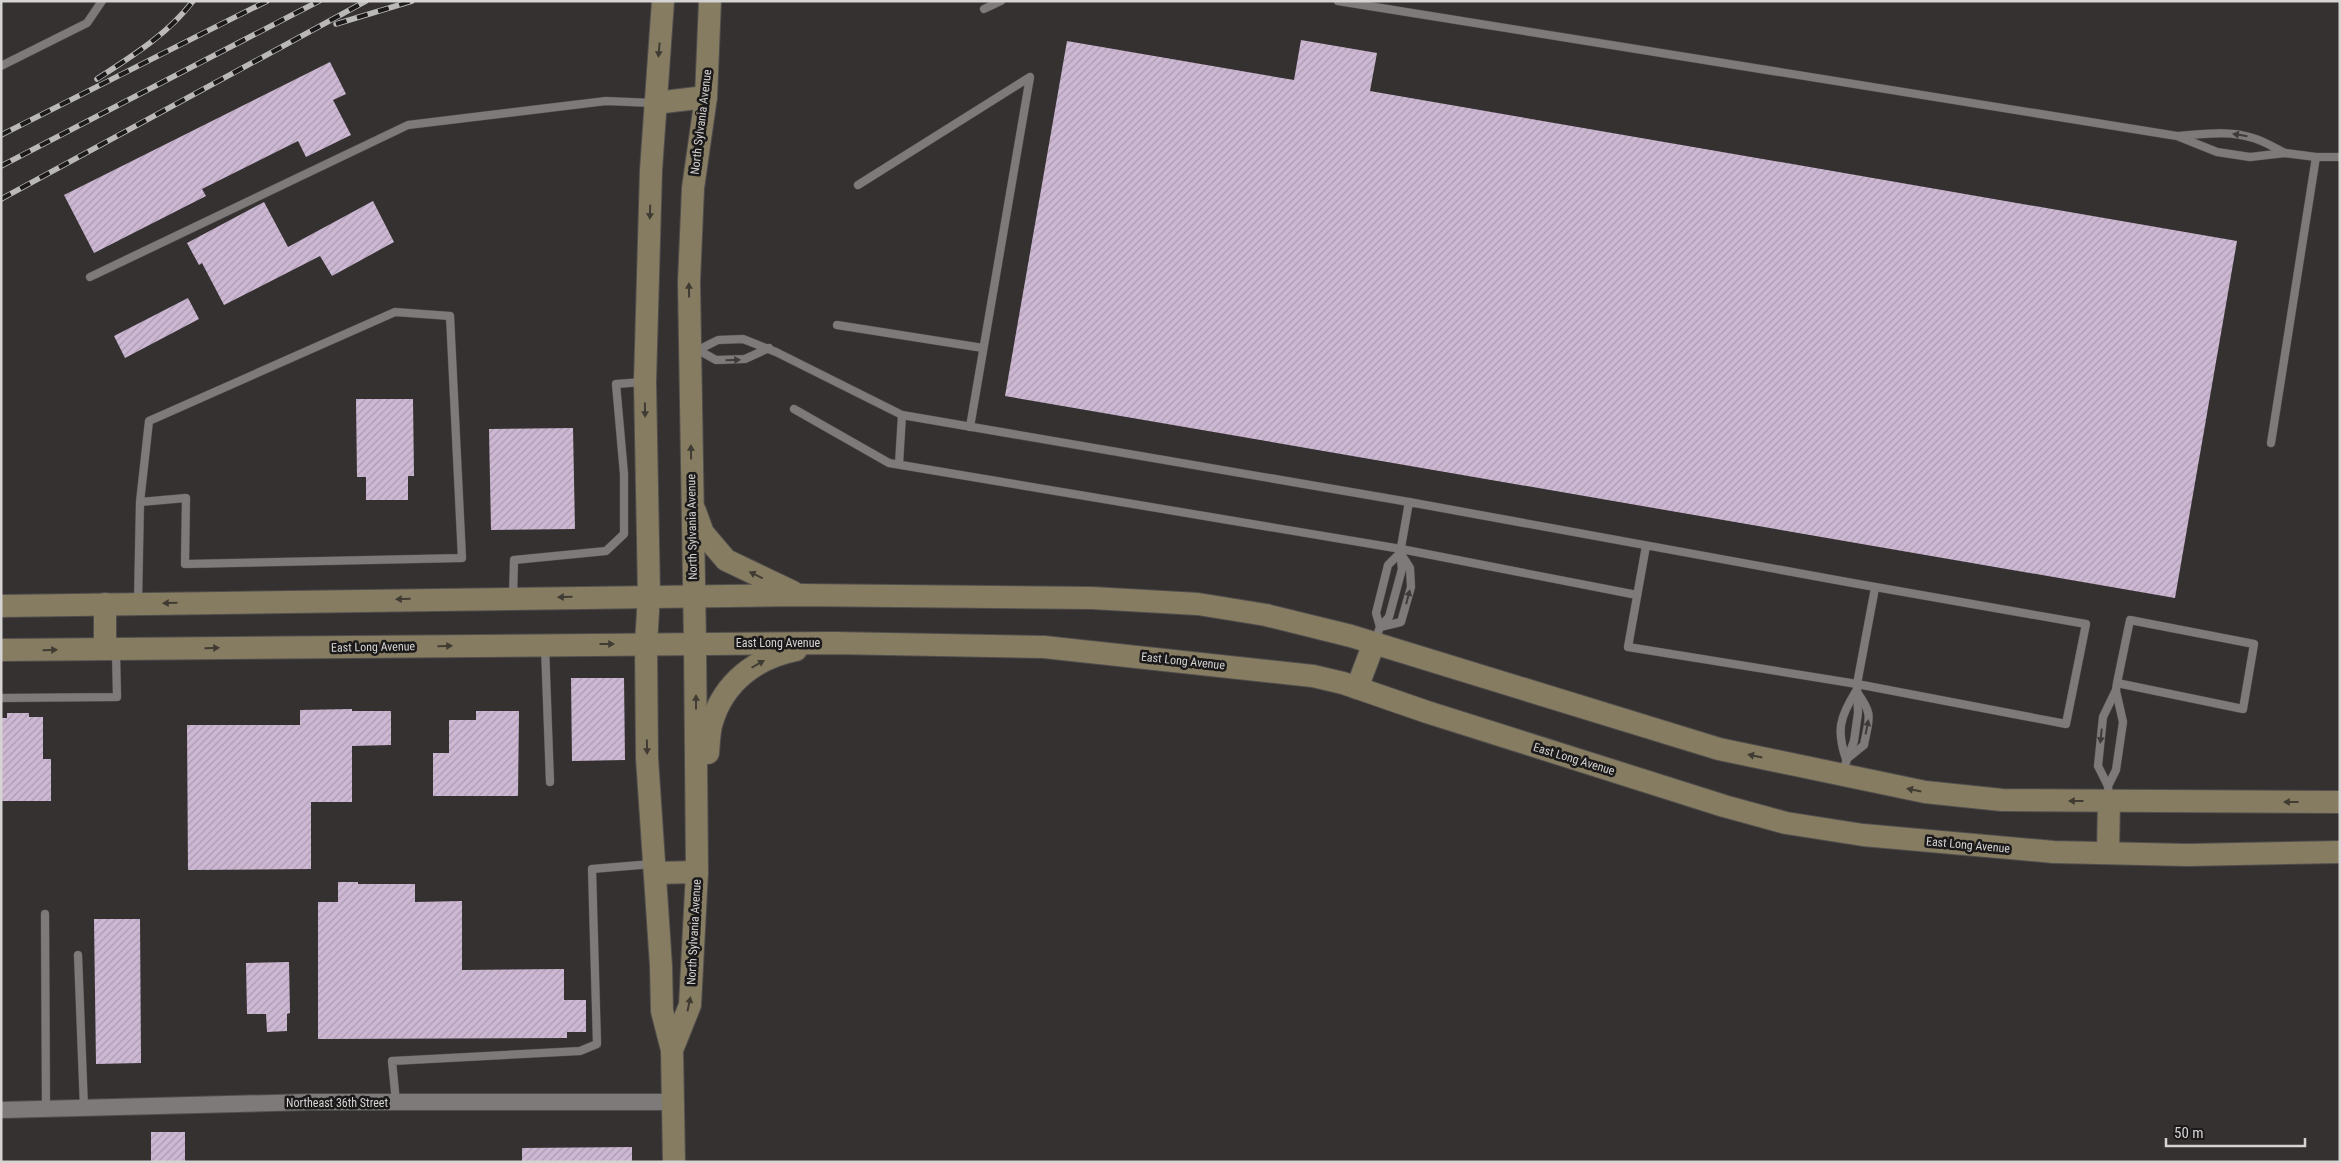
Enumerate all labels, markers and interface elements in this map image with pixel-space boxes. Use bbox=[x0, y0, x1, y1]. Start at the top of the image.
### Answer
one-way arrow bbox=[655, 42, 663, 58]
street label: North Sylvania Avenue bbox=[688, 68, 714, 175]
one-way arrow bbox=[2232, 131, 2248, 139]
one-way arrow bbox=[645, 204, 653, 220]
one-way arrow bbox=[685, 282, 693, 298]
one-way arrow bbox=[725, 355, 741, 363]
one-way arrow bbox=[642, 402, 650, 418]
one-way arrow bbox=[687, 444, 695, 460]
street label: North Sylvania Avenue bbox=[684, 474, 700, 580]
one-way arrow bbox=[749, 571, 763, 579]
one-way arrow bbox=[1404, 589, 1412, 604]
one-way arrow bbox=[557, 593, 573, 601]
one-way arrow bbox=[394, 596, 410, 604]
one-way arrow bbox=[162, 599, 178, 607]
street label: East Long Avenue bbox=[736, 636, 820, 650]
street label: East Long Avenue bbox=[331, 639, 416, 655]
one-way arrow bbox=[600, 640, 616, 648]
one-way arrow bbox=[437, 642, 453, 650]
one-way arrow bbox=[205, 644, 221, 652]
one-way arrow bbox=[42, 646, 58, 654]
street label: East Long Avenue bbox=[1140, 650, 1226, 672]
one-way arrow bbox=[751, 660, 766, 668]
one-way arrow bbox=[692, 694, 700, 710]
one-way arrow bbox=[1864, 719, 1872, 735]
one-way arrow bbox=[2097, 728, 2105, 744]
one-way arrow bbox=[643, 739, 651, 755]
street label: East Long Avenue bbox=[1532, 740, 1617, 778]
one-way arrow bbox=[1748, 752, 1763, 760]
one-way arrow bbox=[1907, 786, 1922, 794]
one-way arrow bbox=[2068, 797, 2084, 805]
one-way arrow bbox=[2283, 798, 2299, 806]
street label: East Long Avenue bbox=[1925, 834, 2011, 856]
street label: North Sylvania Avenue bbox=[684, 878, 704, 985]
one-way arrow bbox=[685, 996, 693, 1012]
street label: Northeast 36th Street bbox=[286, 1096, 388, 1110]
scale bar bbox=[2166, 1116, 2305, 1148]
text: 50 m bbox=[2174, 1124, 2204, 1142]

